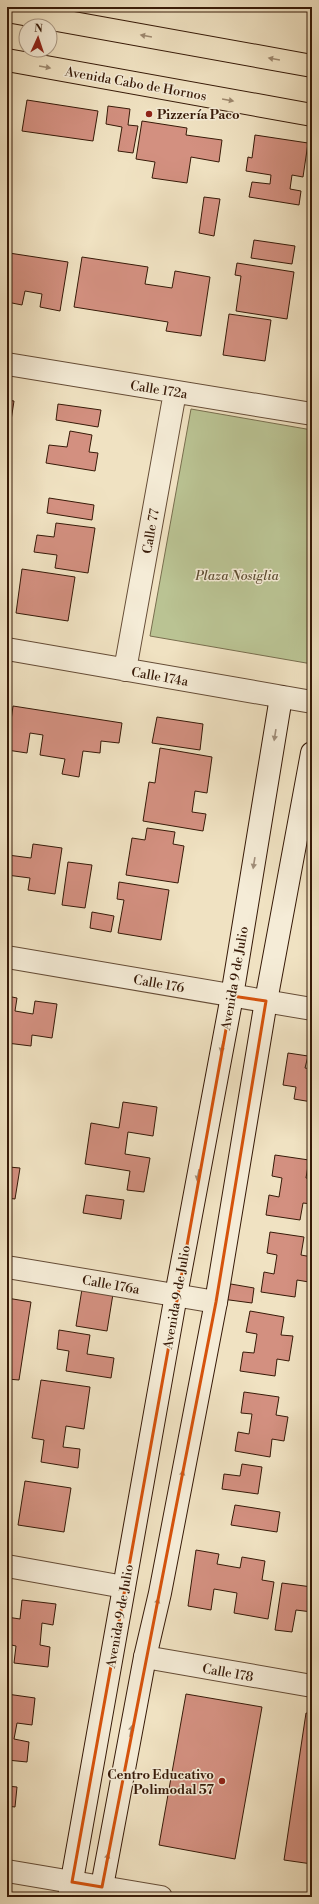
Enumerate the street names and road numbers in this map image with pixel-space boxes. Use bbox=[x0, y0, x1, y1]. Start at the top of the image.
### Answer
street label: Avenida Cabo de Hornos bbox=[63, 63, 208, 104]
street label: Calle 172a bbox=[129, 378, 189, 402]
street label: Calle 77 bbox=[139, 507, 163, 555]
street label: Calle 174a bbox=[130, 664, 190, 690]
street label: Avenida 9 de Julio bbox=[218, 925, 252, 1032]
street label: Calle 176 bbox=[132, 972, 186, 996]
street label: Avenida 9 de Julio bbox=[160, 1244, 194, 1351]
street label: Calle 176a bbox=[81, 1272, 141, 1298]
street label: Avenida 9 de Julio bbox=[103, 1563, 137, 1670]
street label: Calle 178 bbox=[201, 1661, 255, 1685]

